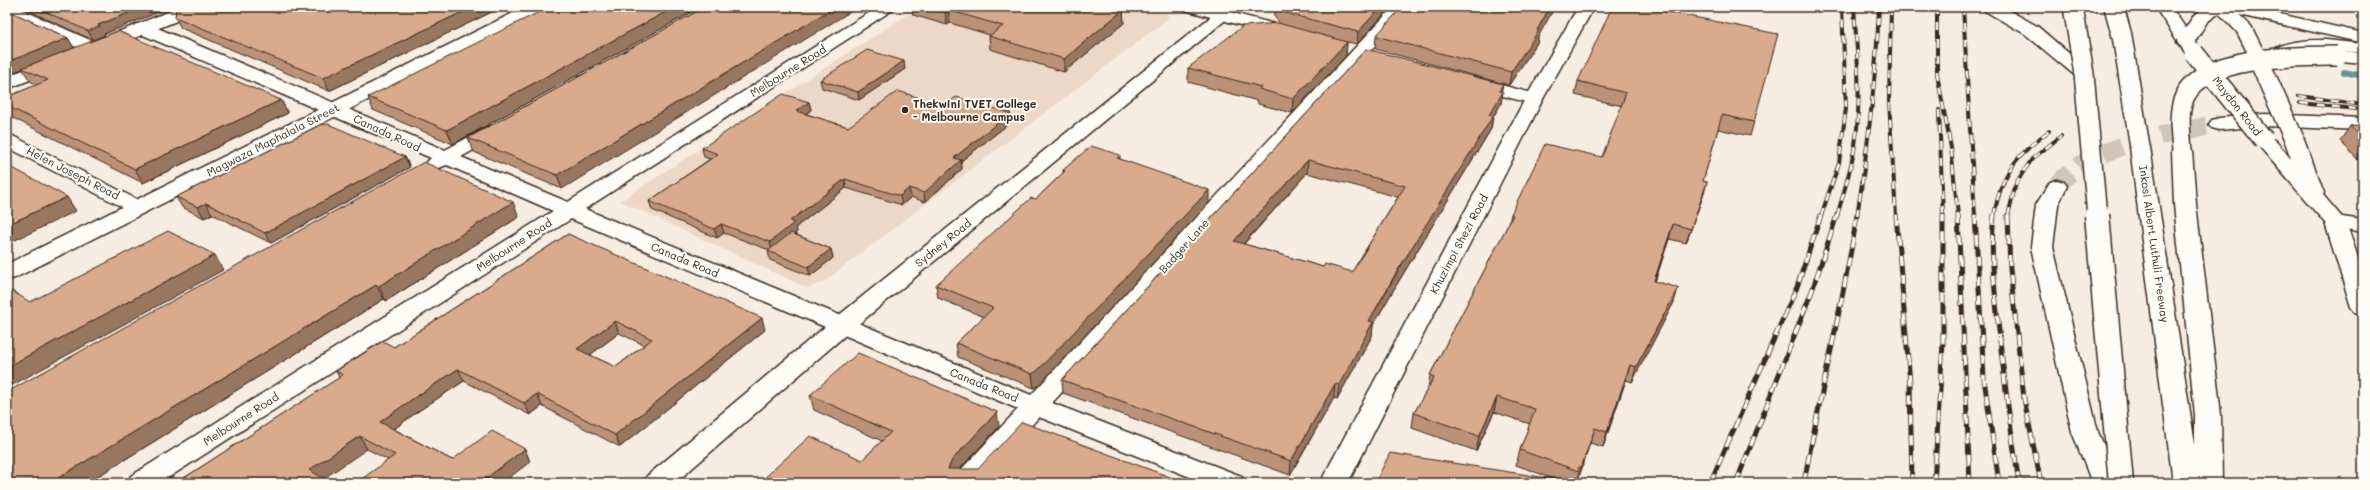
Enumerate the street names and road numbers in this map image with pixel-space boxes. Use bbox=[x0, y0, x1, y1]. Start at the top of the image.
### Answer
street label: Melbourne Road bbox=[747, 41, 829, 100]
street label: Maydon Road bbox=[2209, 73, 2265, 139]
street label: Magwaza Maphalala Street bbox=[204, 99, 342, 180]
street label: Canada Road bbox=[351, 110, 423, 155]
street label: Helen Joseph Road bbox=[24, 143, 122, 203]
street label: Inkosi Albert Luthuli Freeway bbox=[2136, 164, 2173, 324]
street label: Khuzimpi Shezi Road bbox=[1426, 191, 1491, 296]
street label: Melbourne Road bbox=[473, 215, 554, 275]
street label: Sydney Road bbox=[911, 215, 974, 270]
street label: Badger Lane bbox=[1155, 215, 1212, 276]
street label: Canada Road bbox=[649, 238, 721, 281]
street label: Canada Road bbox=[948, 364, 1021, 405]
street label: Melbourne Road bbox=[200, 389, 281, 449]

